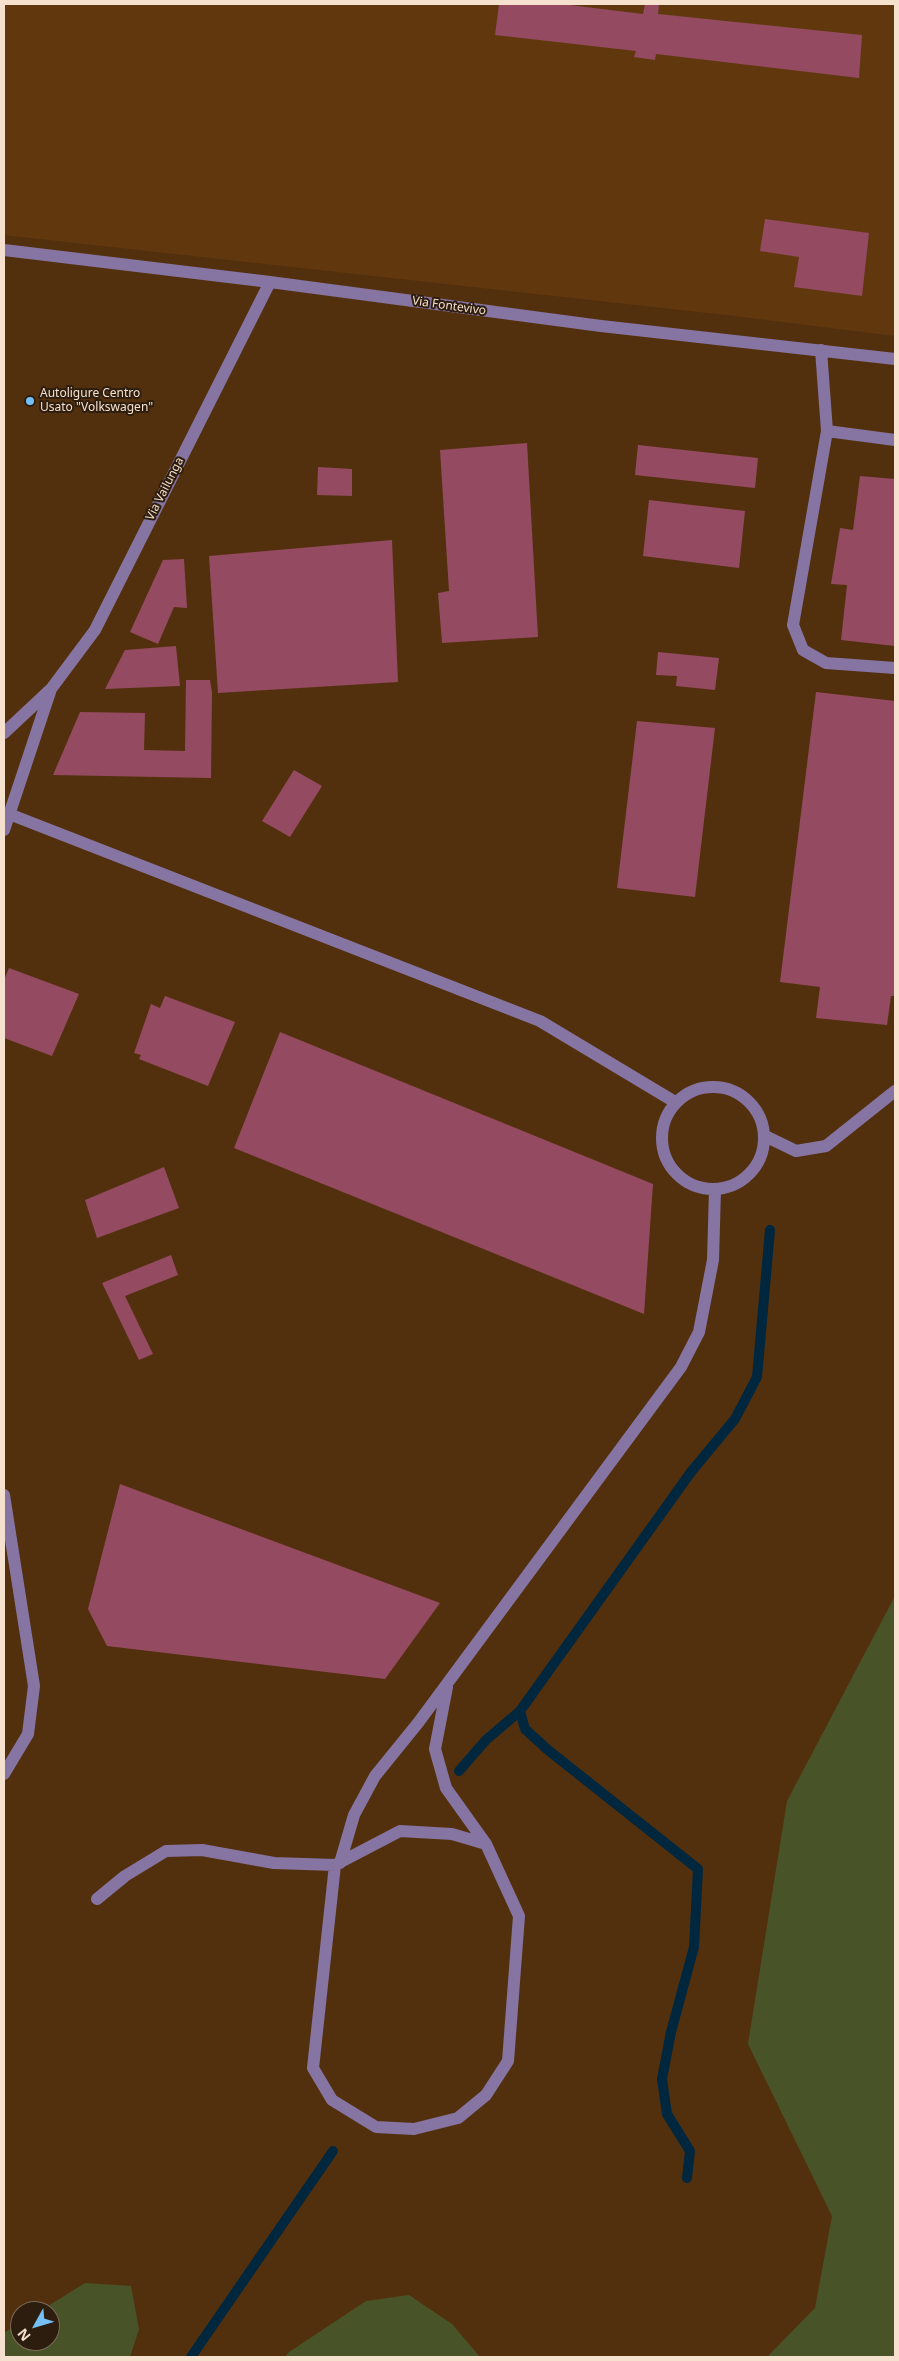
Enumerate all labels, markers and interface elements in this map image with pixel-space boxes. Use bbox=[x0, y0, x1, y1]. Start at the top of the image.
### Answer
street label: Via Fontevivo bbox=[411, 294, 487, 318]
place label: Autoligure Centro Usato "Volkswagen" bbox=[40, 387, 153, 415]
marker: Autoligure Centro Usato "Volkswagen" bbox=[24, 395, 36, 407]
street label: Via Vailunga bbox=[143, 455, 187, 523]
north arrow bbox=[10, 2301, 60, 2351]
text: N bbox=[13, 2325, 35, 2346]

